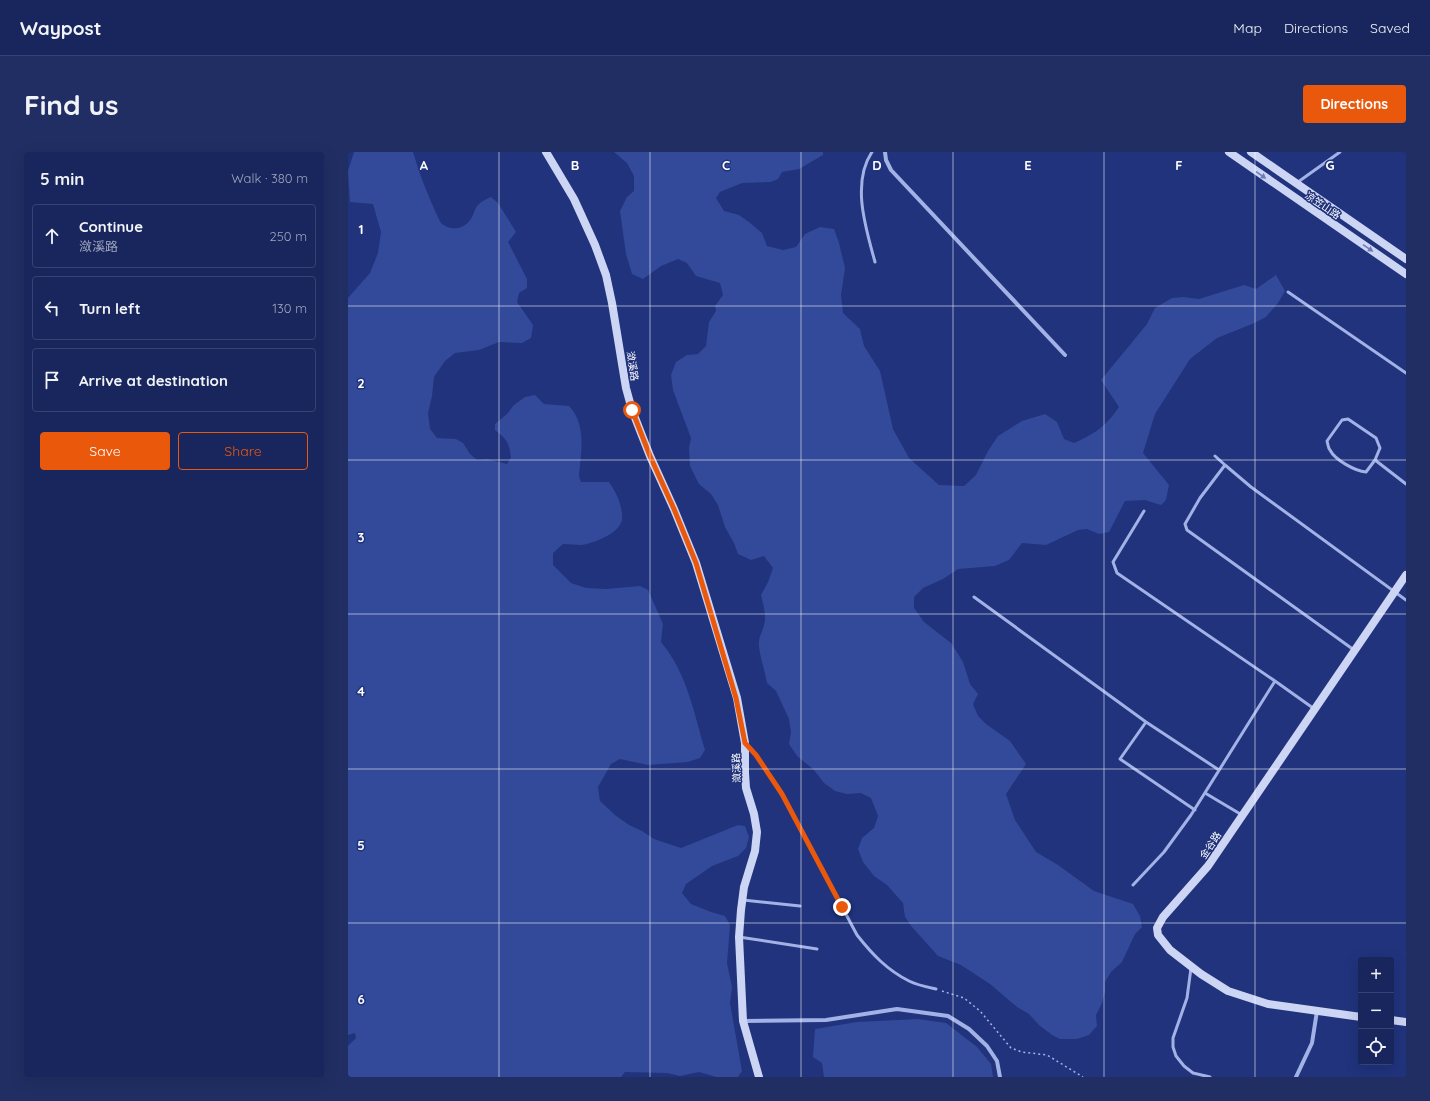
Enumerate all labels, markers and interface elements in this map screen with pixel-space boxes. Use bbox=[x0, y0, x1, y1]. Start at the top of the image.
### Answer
text: Waypost bbox=[20, 16, 102, 40]
text: Map bbox=[1233, 19, 1262, 37]
text: Directions bbox=[1284, 19, 1348, 37]
text: Saved bbox=[1370, 19, 1410, 37]
button: Directions bbox=[1303, 85, 1406, 123]
text: Find us bbox=[24, 87, 118, 122]
text: A bbox=[420, 157, 429, 173]
text: B bbox=[571, 157, 579, 173]
text: C bbox=[722, 157, 730, 173]
text: D bbox=[872, 157, 882, 173]
text: E bbox=[1024, 157, 1032, 173]
text: F bbox=[1175, 157, 1183, 173]
text: G bbox=[1325, 157, 1335, 173]
text: 5 min bbox=[40, 168, 84, 189]
text: Walk · 380 m bbox=[231, 170, 308, 186]
one-way arrow bbox=[1255, 171, 1266, 179]
street label: 凉笠山路 bbox=[1303, 189, 1343, 222]
text: Continue bbox=[79, 217, 143, 236]
text: 1 bbox=[358, 221, 364, 237]
icon: ahead bbox=[41, 225, 63, 247]
text: 250 m bbox=[270, 228, 307, 244]
text: 潋溪路 bbox=[79, 238, 118, 254]
one-way arrow bbox=[1363, 244, 1373, 252]
icon: left bbox=[41, 297, 63, 319]
text: Turn left bbox=[79, 299, 141, 318]
text: 130 m bbox=[272, 300, 307, 316]
street label: 潋溪路 bbox=[624, 350, 641, 382]
icon: arrive bbox=[41, 369, 63, 391]
text: Arrive at destination bbox=[79, 371, 228, 390]
text: 2 bbox=[357, 375, 365, 391]
route start bbox=[623, 401, 641, 419]
button: Save bbox=[40, 432, 170, 470]
button: Share bbox=[178, 432, 308, 470]
text: 3 bbox=[358, 529, 365, 545]
text: 4 bbox=[357, 683, 365, 699]
street label: 潋溪路 bbox=[729, 753, 744, 783]
street label: 金谷路 bbox=[1197, 829, 1224, 861]
text: 5 bbox=[357, 837, 365, 853]
route end bbox=[833, 898, 851, 916]
map controls bbox=[1358, 957, 1394, 1065]
button: + bbox=[1358, 957, 1394, 993]
text: 6 bbox=[357, 991, 365, 1007]
button: − bbox=[1358, 993, 1394, 1029]
button: locate bbox=[1358, 1029, 1394, 1065]

